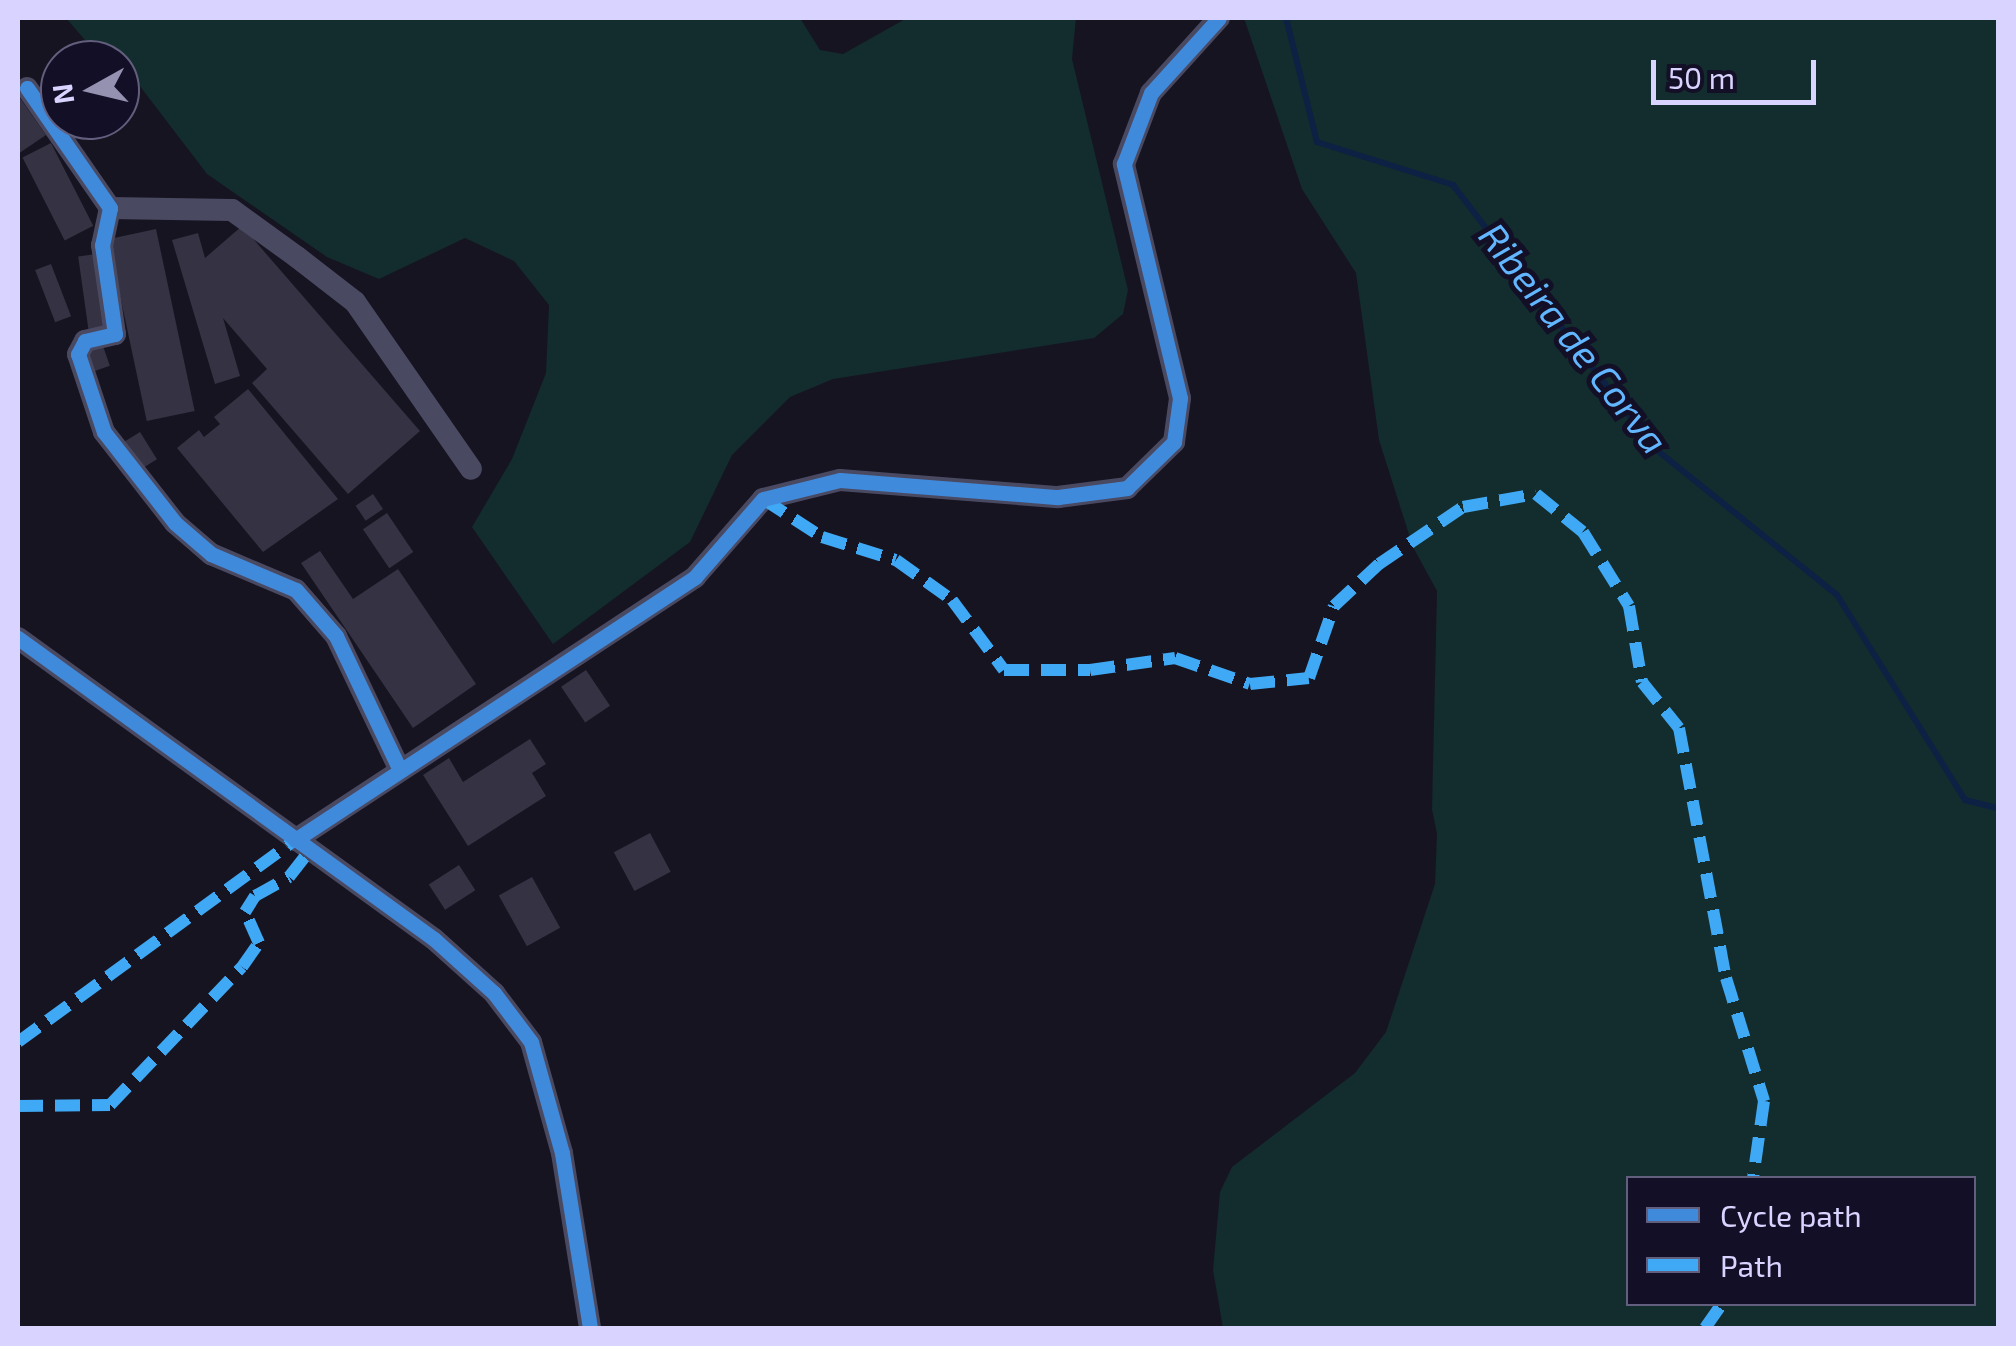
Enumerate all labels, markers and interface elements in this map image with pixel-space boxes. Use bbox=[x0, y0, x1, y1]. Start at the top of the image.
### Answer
north arrow bbox=[40, 40, 140, 140]
scale bar bbox=[1656, 40, 1821, 102]
text: 50 m bbox=[1668, 59, 1735, 95]
text: N bbox=[44, 82, 81, 106]
water label: Ribeira de Corva bbox=[1470, 214, 1678, 462]
legend bbox=[1626, 1176, 1976, 1306]
text: Cycle path bbox=[1720, 1197, 1862, 1233]
text: Path bbox=[1720, 1247, 1783, 1283]

